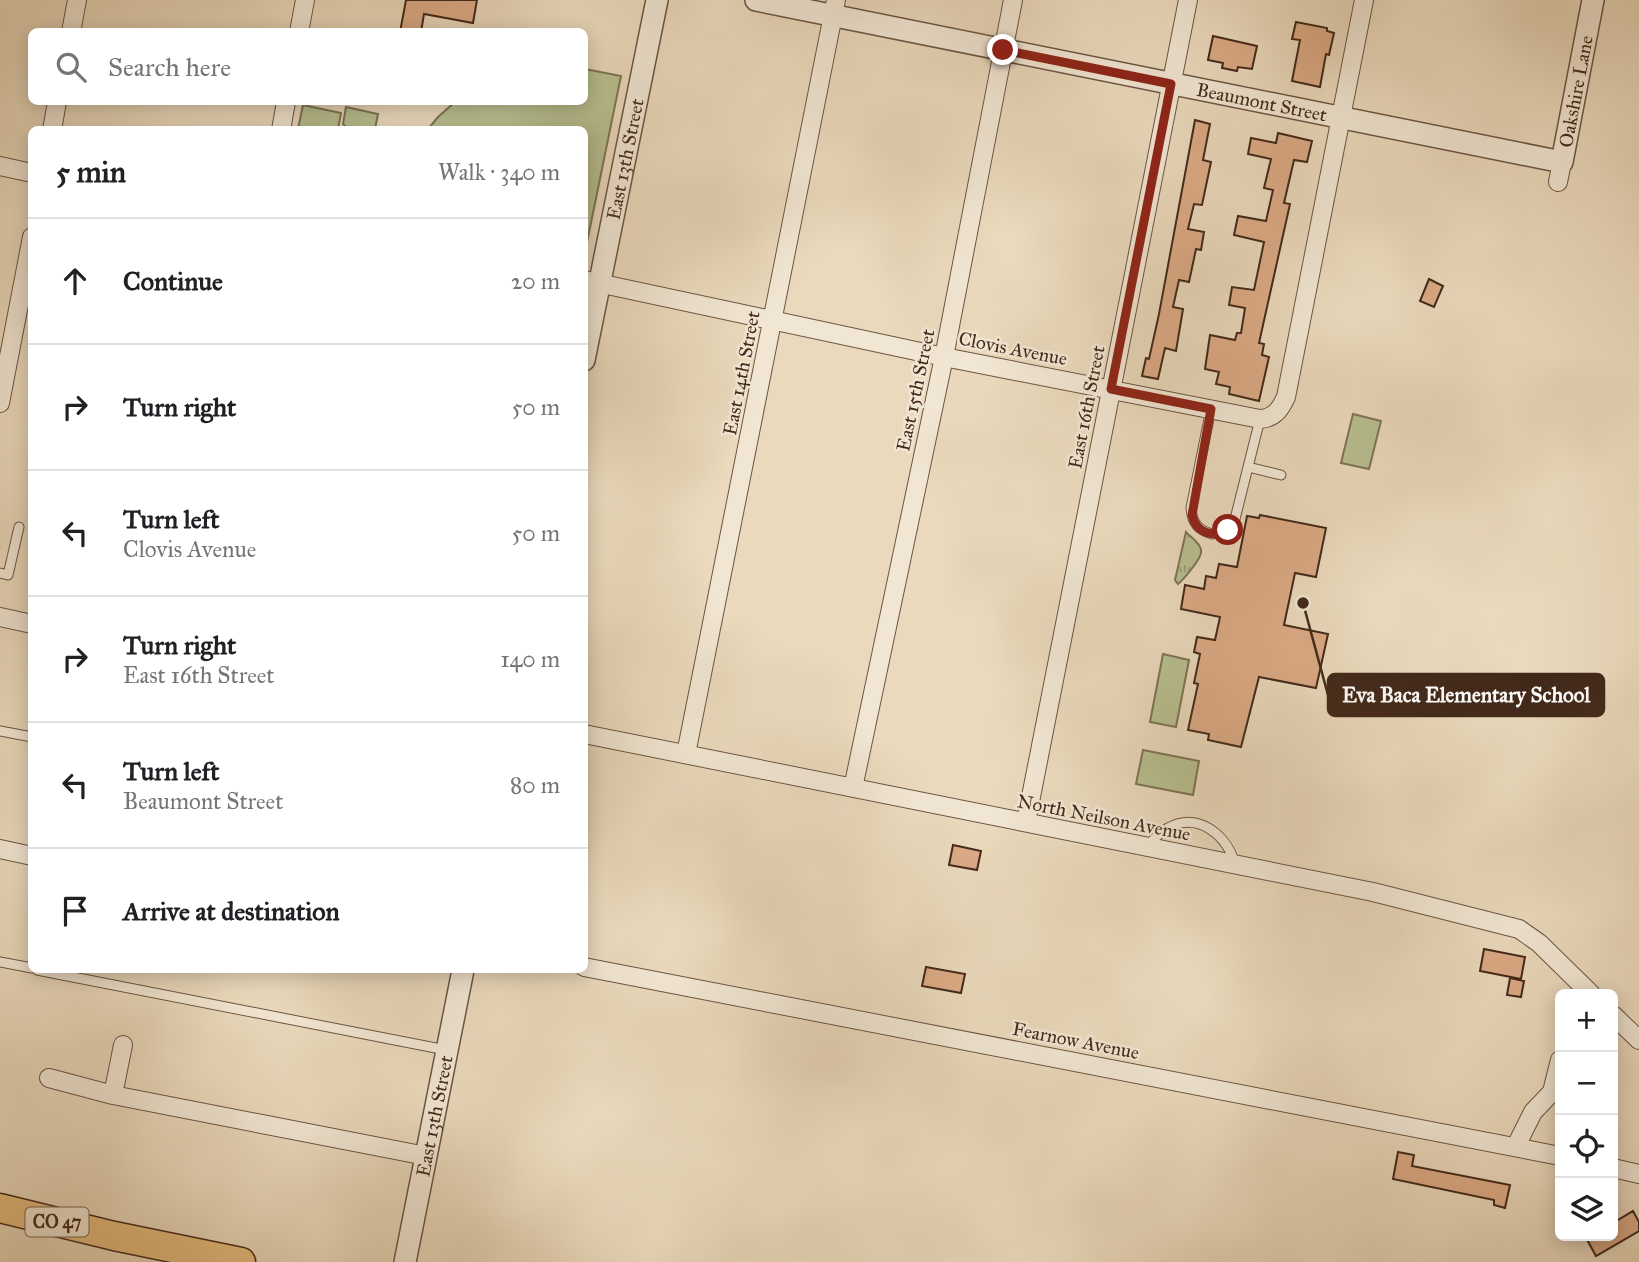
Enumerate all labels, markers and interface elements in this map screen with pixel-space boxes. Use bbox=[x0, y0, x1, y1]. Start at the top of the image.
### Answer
search box bbox=[28, 28, 588, 105]
route end bbox=[987, 34, 1018, 65]
street label: Oakshire Lane bbox=[1554, 34, 1598, 149]
icon: search bbox=[52, 48, 90, 86]
text: Search here bbox=[108, 51, 231, 83]
street label: Beaumont Street bbox=[1195, 78, 1329, 127]
street label: East 13th Street bbox=[602, 96, 649, 222]
text: 5 min bbox=[56, 154, 126, 190]
text: Walk · 340 m bbox=[438, 158, 560, 186]
icon: ahead bbox=[56, 262, 94, 300]
text: Continue bbox=[123, 265, 223, 297]
text: 20 m bbox=[511, 267, 560, 295]
street label: East 14th Street bbox=[718, 309, 765, 437]
street label: East 15th Street bbox=[891, 327, 940, 453]
street label: Clovis Avenue bbox=[957, 327, 1069, 370]
street label: East 16th Street bbox=[1063, 343, 1110, 471]
icon: right bbox=[56, 388, 94, 426]
text: Turn right bbox=[123, 391, 236, 423]
text: 50 m bbox=[512, 393, 560, 421]
text: Turn left bbox=[123, 503, 219, 535]
icon: left bbox=[56, 514, 94, 552]
route start bbox=[1212, 514, 1243, 545]
text: 50 m bbox=[512, 519, 560, 547]
text: Clovis Avenue bbox=[123, 535, 256, 563]
text: Turn right bbox=[123, 629, 236, 661]
icon: right bbox=[56, 640, 94, 678]
text: 140 m bbox=[500, 645, 560, 673]
text: East 16th Street bbox=[123, 661, 275, 689]
callout: Eva Baca Elementary School bbox=[1328, 674, 1604, 716]
text: Eva Baca Elementary School bbox=[1342, 682, 1591, 708]
text: Turn left bbox=[123, 755, 219, 787]
icon: left bbox=[56, 766, 94, 804]
text: 80 m bbox=[510, 771, 560, 799]
text: Beaumont Street bbox=[123, 787, 283, 815]
street label: North Neilson Avenue bbox=[1015, 789, 1193, 846]
icon: arrive bbox=[56, 892, 94, 930]
text: Arrive at destination bbox=[123, 895, 340, 927]
map controls bbox=[1555, 989, 1618, 1241]
button: + bbox=[1555, 989, 1618, 1052]
street label: Fearnow Avenue bbox=[1011, 1017, 1141, 1064]
button: − bbox=[1555, 1052, 1618, 1115]
street label: East 13th Street bbox=[411, 1053, 458, 1179]
button: locate bbox=[1555, 1115, 1618, 1178]
button: layers bbox=[1555, 1178, 1618, 1241]
road number: CO 47 bbox=[25, 1208, 88, 1237]

